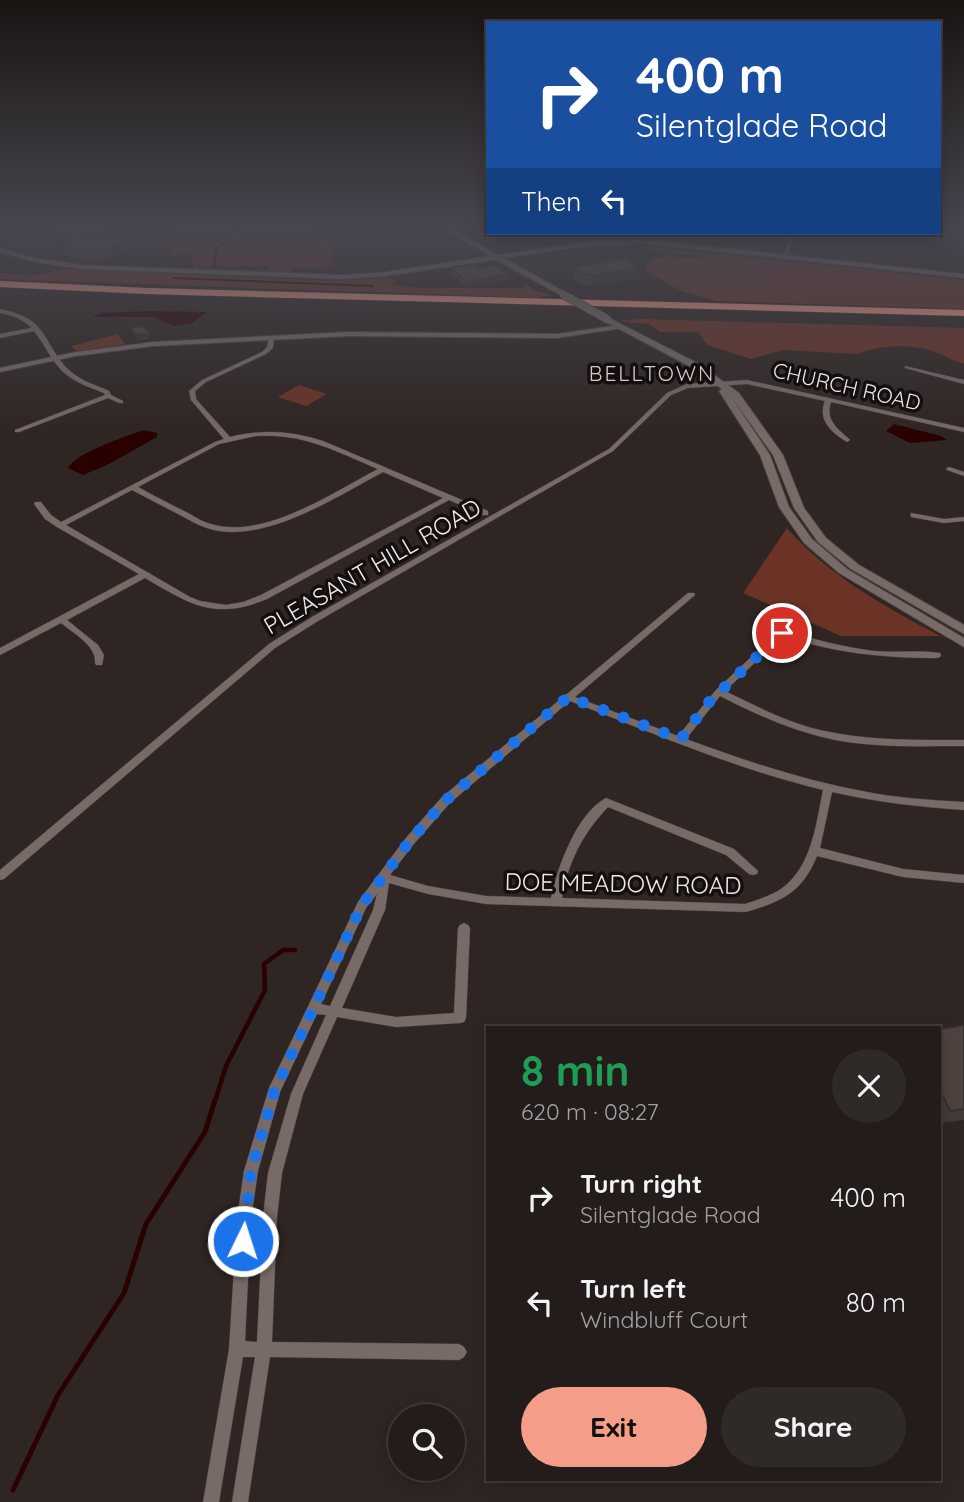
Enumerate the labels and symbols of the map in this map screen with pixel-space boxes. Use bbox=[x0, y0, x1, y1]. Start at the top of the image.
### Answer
street label: CHURCH ROAD bbox=[771, 356, 923, 416]
district label: BELLTOWN bbox=[589, 360, 715, 386]
street label: PLEASANT HILL ROAD bbox=[258, 492, 486, 640]
pin bbox=[752, 603, 812, 663]
street label: DOE MEADOW ROAD bbox=[504, 866, 742, 900]
position arrow bbox=[206, 1204, 280, 1278]

